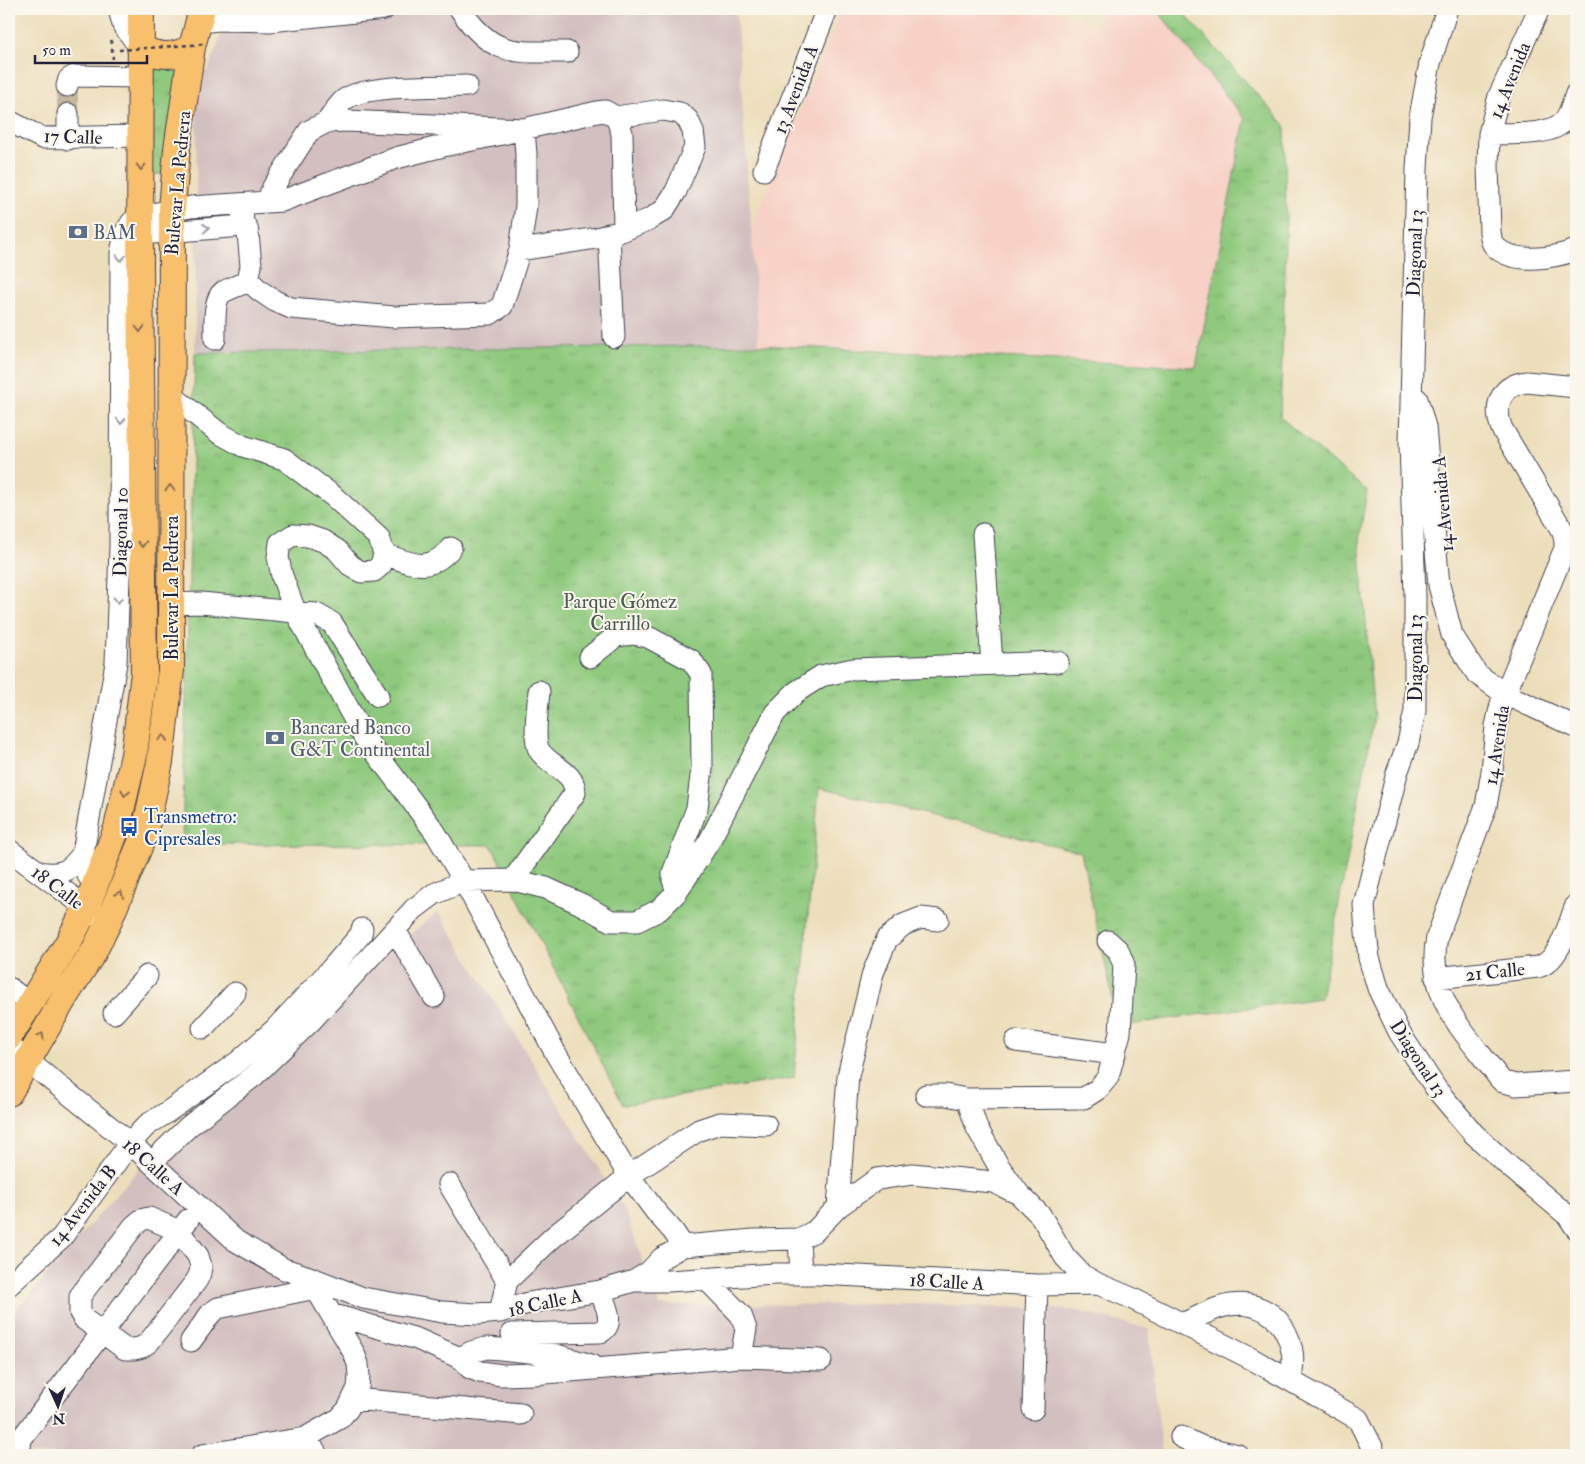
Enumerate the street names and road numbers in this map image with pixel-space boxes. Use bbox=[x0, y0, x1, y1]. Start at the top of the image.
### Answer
street label: 14 Avenida bbox=[1484, 38, 1536, 122]
street label: 13 Avenida A bbox=[768, 41, 824, 137]
street label: Bulevar La Pedrera bbox=[160, 109, 196, 257]
street label: 17 Calle bbox=[43, 124, 103, 150]
street label: Diagonal 13 bbox=[1401, 209, 1429, 297]
street label: 14 Avenida A bbox=[1427, 455, 1459, 553]
street label: Diagonal 10 bbox=[108, 487, 134, 577]
street label: Bulevar La Pedrera bbox=[160, 515, 184, 661]
street label: Diagonal 13 bbox=[1404, 614, 1428, 702]
street label: 14 Avenida bbox=[1479, 703, 1515, 787]
street label: 18 Calle bbox=[27, 860, 88, 915]
street label: 21 Calle bbox=[1464, 957, 1526, 987]
street label: Diagonal 13 bbox=[1384, 1015, 1452, 1102]
street label: 18 Calle A bbox=[117, 1133, 189, 1201]
street label: 14 Avenida B bbox=[43, 1160, 122, 1251]
street label: 18 Calle A bbox=[909, 1268, 985, 1296]
street label: 18 Calle A bbox=[506, 1283, 584, 1323]

